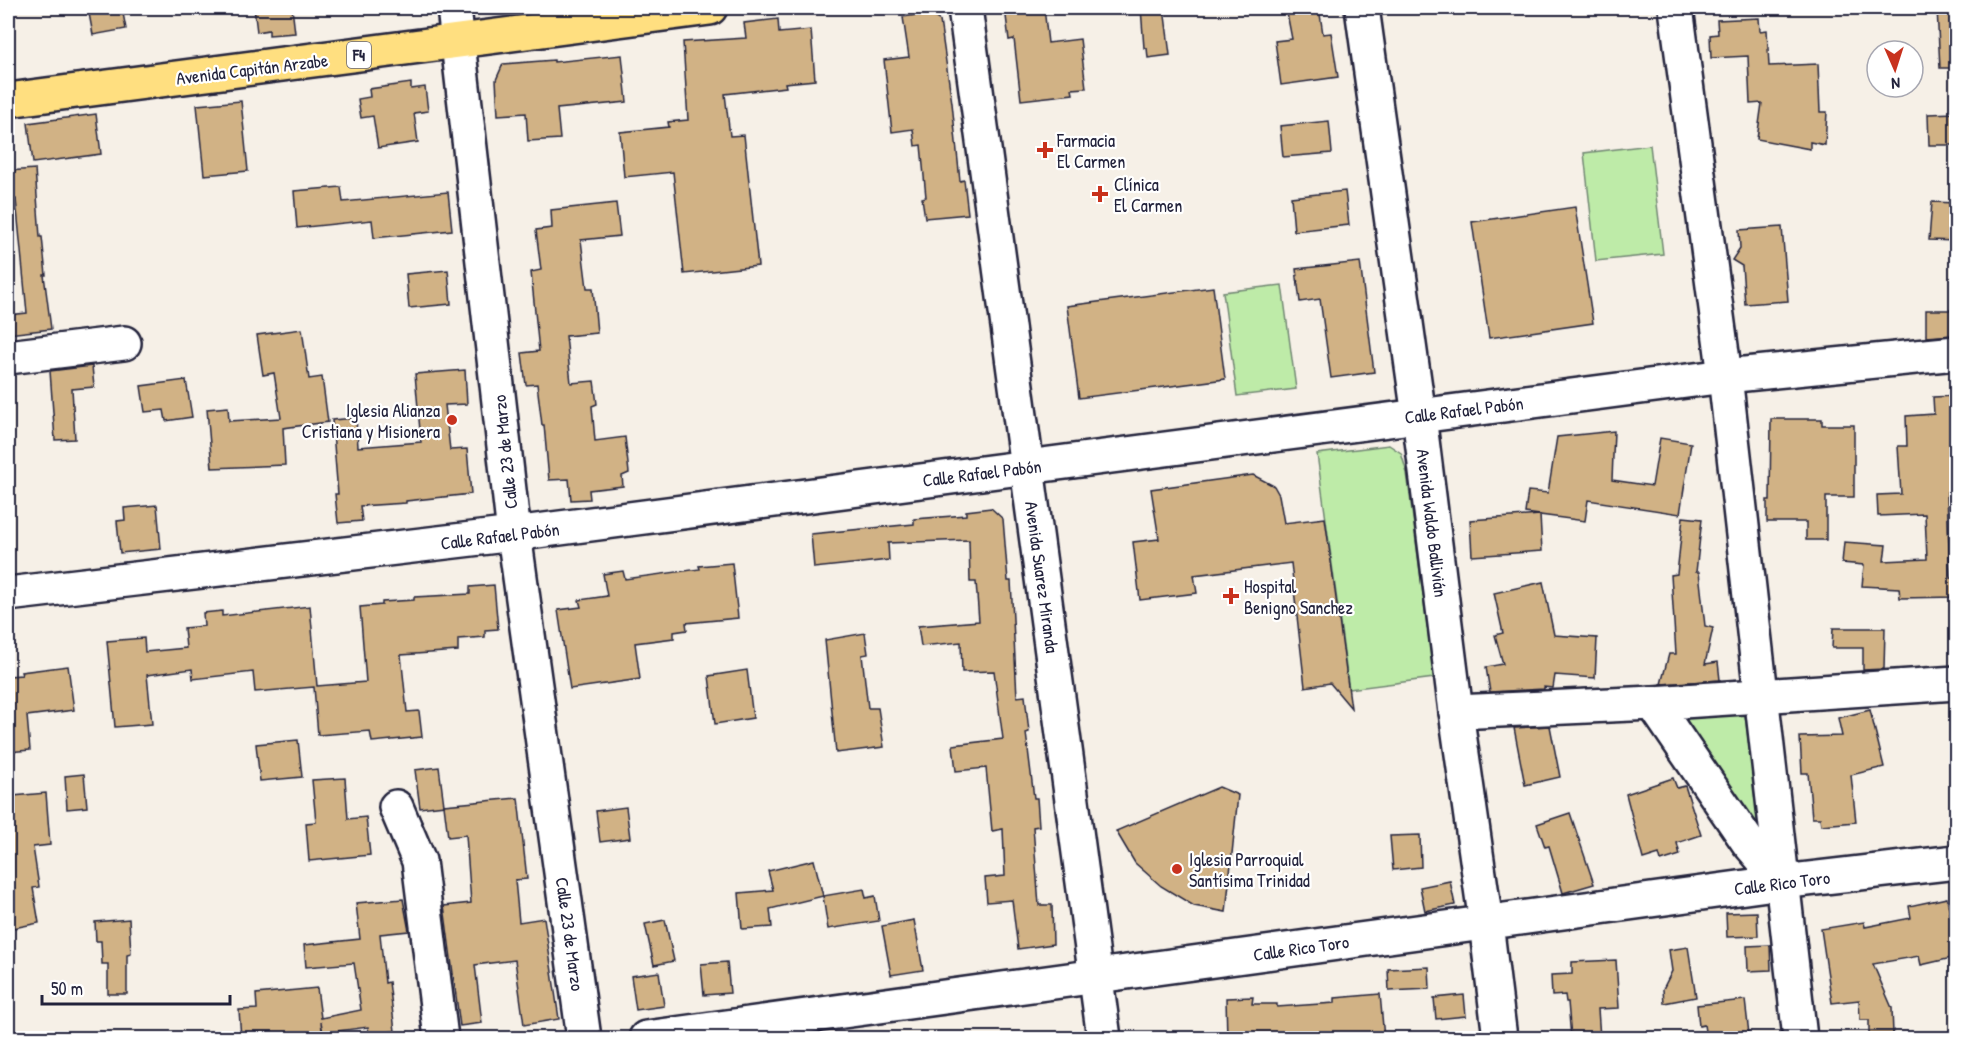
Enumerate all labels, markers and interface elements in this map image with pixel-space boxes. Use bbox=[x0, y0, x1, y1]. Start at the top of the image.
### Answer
north arrow bbox=[1865, 39, 1925, 99]
road number: F4 bbox=[347, 42, 371, 68]
street label: Avenida Capitán Arzabe bbox=[175, 47, 329, 91]
text: N bbox=[1890, 73, 1901, 95]
place label: Farmacia El Carmen bbox=[1056, 128, 1125, 174]
marker: Farmacia El Carmen bbox=[1038, 143, 1052, 157]
place label: Clínica El Carmen bbox=[1114, 172, 1182, 218]
marker: Clínica El Carmen bbox=[1091, 185, 1109, 203]
street label: Calle Rafael Pabón bbox=[1403, 390, 1525, 430]
street label: Calle 23 de Marzo bbox=[487, 394, 523, 510]
place label: Iglesia Alianza Cristiana y Misionera bbox=[302, 398, 440, 444]
marker: Iglesia Alianza Cristiana y Misionera bbox=[445, 413, 459, 427]
street label: Avenida Waldo Ballivián bbox=[1410, 447, 1454, 599]
street label: Calle Rafael Pabón bbox=[921, 453, 1043, 493]
street label: Avenida Suarez Miranda bbox=[1019, 500, 1065, 654]
street label: Calle Rafael Pabón bbox=[439, 516, 561, 556]
place label: Hospital Benigno Sanchez bbox=[1244, 574, 1353, 620]
marker: Hospital Benigno Sanchez bbox=[1222, 587, 1240, 605]
place label: Iglesia Parroquial Santísima Trinidad bbox=[1189, 847, 1310, 893]
marker: Iglesia Parroquial Santísima Trinidad bbox=[1170, 862, 1184, 876]
street label: Calle Rico Toro bbox=[1733, 865, 1831, 901]
street label: Calle 23 de Marzo bbox=[550, 876, 590, 992]
street label: Calle Rico Toro bbox=[1252, 929, 1350, 967]
scale bar bbox=[42, 968, 230, 1006]
text: 50 m bbox=[51, 976, 83, 1001]

